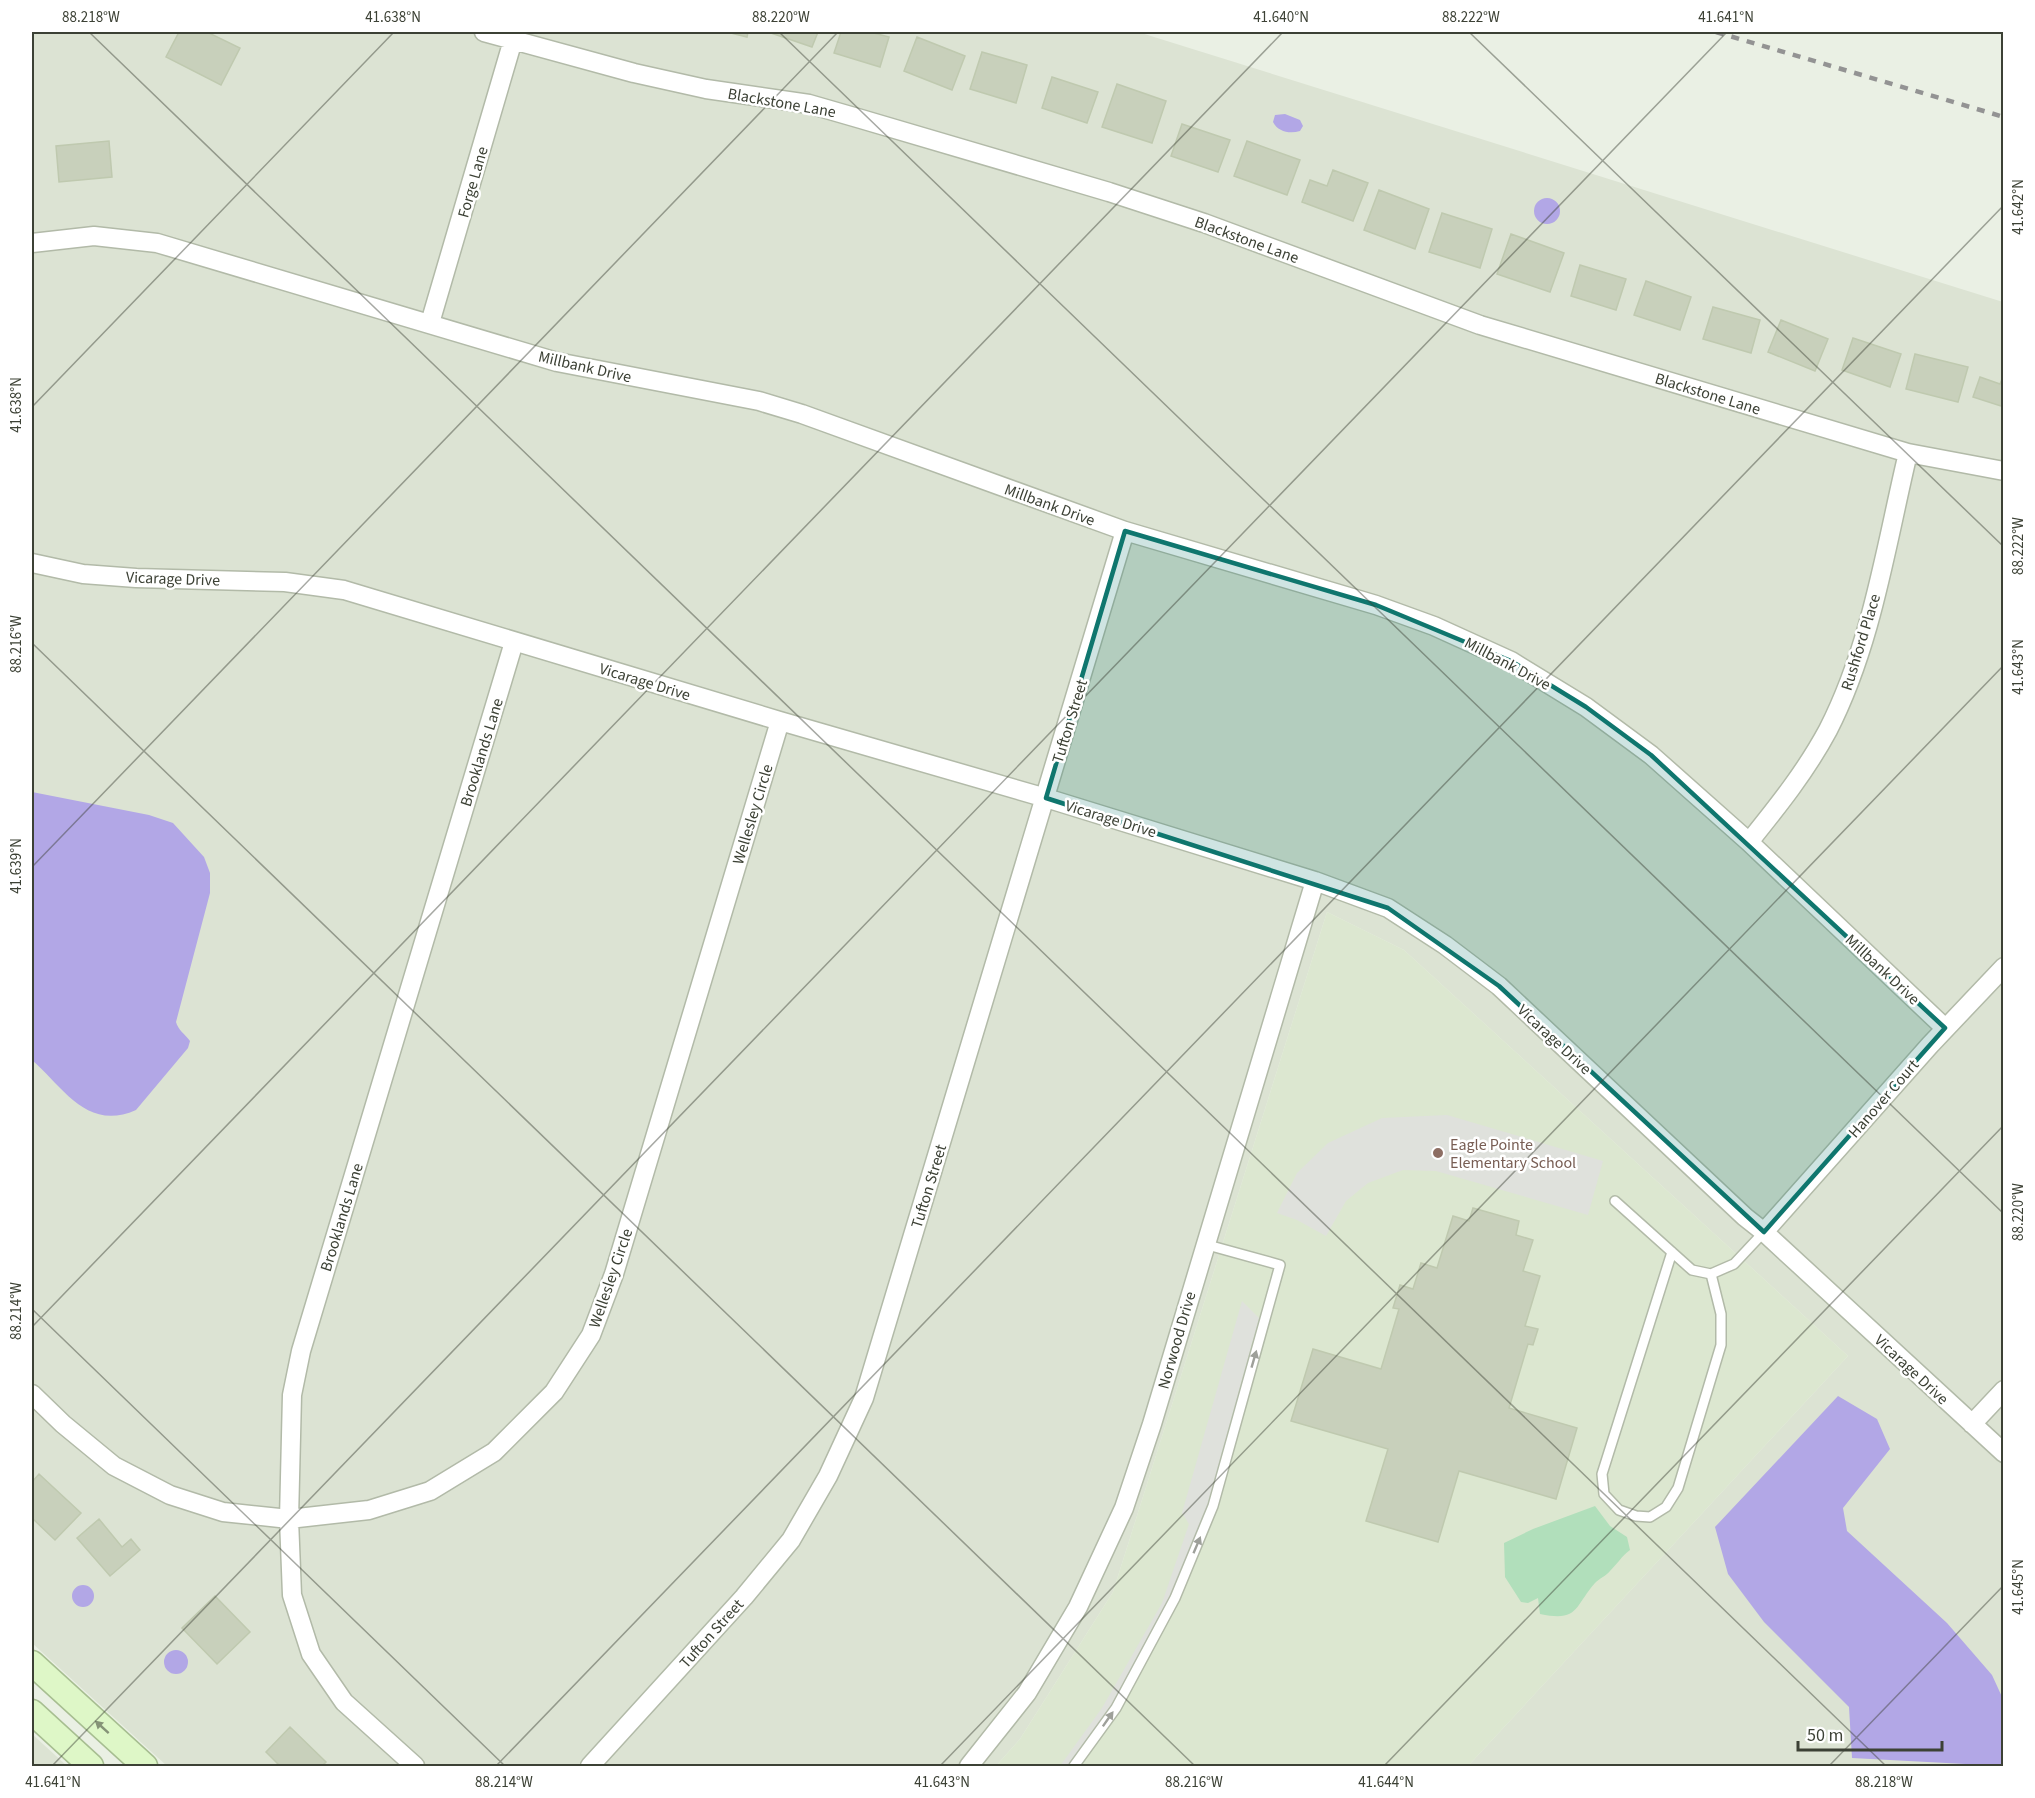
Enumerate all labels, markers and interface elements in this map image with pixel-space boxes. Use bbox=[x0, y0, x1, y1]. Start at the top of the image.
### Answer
text: 88.218°W bbox=[62, 7, 120, 28]
text: 41.638°N bbox=[365, 7, 421, 28]
text: 88.220°W bbox=[752, 7, 810, 28]
text: 41.640°N bbox=[1253, 7, 1309, 28]
text: 88.222°W bbox=[1442, 7, 1500, 28]
text: 41.641°N bbox=[1698, 7, 1754, 28]
street label: Blackstone Lane bbox=[726, 83, 838, 123]
street label: Forge Lane bbox=[452, 144, 494, 221]
text: 41.642°N bbox=[2008, 179, 2029, 235]
street label: Blackstone Lane bbox=[1191, 211, 1302, 269]
street label: Millbank Drive bbox=[536, 346, 634, 388]
street label: Blackstone Lane bbox=[1652, 367, 1763, 420]
text: 41.638°N bbox=[6, 377, 27, 433]
street label: Millbank Drive bbox=[1001, 478, 1098, 532]
text: 88.222°W bbox=[2008, 517, 2029, 575]
street label: Vicarage Drive bbox=[125, 566, 221, 592]
street label: Rushford Place bbox=[1836, 591, 1886, 693]
text: 88.216°W bbox=[6, 615, 27, 673]
street label: Millbank Drive bbox=[1460, 632, 1555, 696]
text: 41.643°N bbox=[2008, 639, 2029, 695]
street label: Vicarage Drive bbox=[596, 658, 693, 706]
street label: Tufton Street bbox=[1047, 676, 1093, 766]
street label: Brooklands Lane bbox=[455, 695, 509, 809]
street label: Wellesley Circle bbox=[727, 761, 779, 867]
street label: Vicarage Drive bbox=[1062, 795, 1159, 843]
text: 41.639°N bbox=[6, 838, 27, 894]
street label: Millbank Drive bbox=[1840, 929, 1925, 1010]
street label: Vicarage Drive bbox=[1512, 1000, 1596, 1080]
street label: Hanover Court bbox=[1843, 1054, 1924, 1143]
place label: Eagle Pointe Elementary School bbox=[1450, 1134, 1576, 1174]
street label: Tufton Street bbox=[906, 1141, 952, 1231]
marker: Eagle Pointe Elementary School bbox=[1431, 1146, 1445, 1160]
street label: Brooklands Lane bbox=[315, 1160, 369, 1274]
text: 88.220°W bbox=[2008, 1183, 2029, 1241]
street label: Wellesley Circle bbox=[584, 1226, 638, 1331]
text: 88.214°W bbox=[6, 1282, 27, 1340]
street label: Norwood Drive bbox=[1153, 1289, 1201, 1392]
street label: Vicarage Drive bbox=[1869, 1330, 1953, 1410]
one-way arrow bbox=[1250, 1350, 1259, 1368]
one-way arrow bbox=[1192, 1537, 1201, 1554]
text: 41.645°N bbox=[2008, 1559, 2029, 1615]
street label: Tufton Street bbox=[675, 1594, 749, 1673]
one-way arrow bbox=[1102, 1711, 1114, 1726]
scale bar bbox=[1798, 1714, 1942, 1752]
one-way arrow bbox=[95, 1721, 110, 1734]
text: 50 m bbox=[1807, 1723, 1843, 1748]
text: 41.641°N bbox=[25, 1772, 81, 1793]
text: 88.214°W bbox=[475, 1772, 533, 1793]
text: 41.643°N bbox=[914, 1772, 970, 1793]
text: 88.216°W bbox=[1165, 1772, 1223, 1793]
text: 41.644°N bbox=[1358, 1772, 1414, 1793]
text: 88.218°W bbox=[1855, 1772, 1913, 1793]

